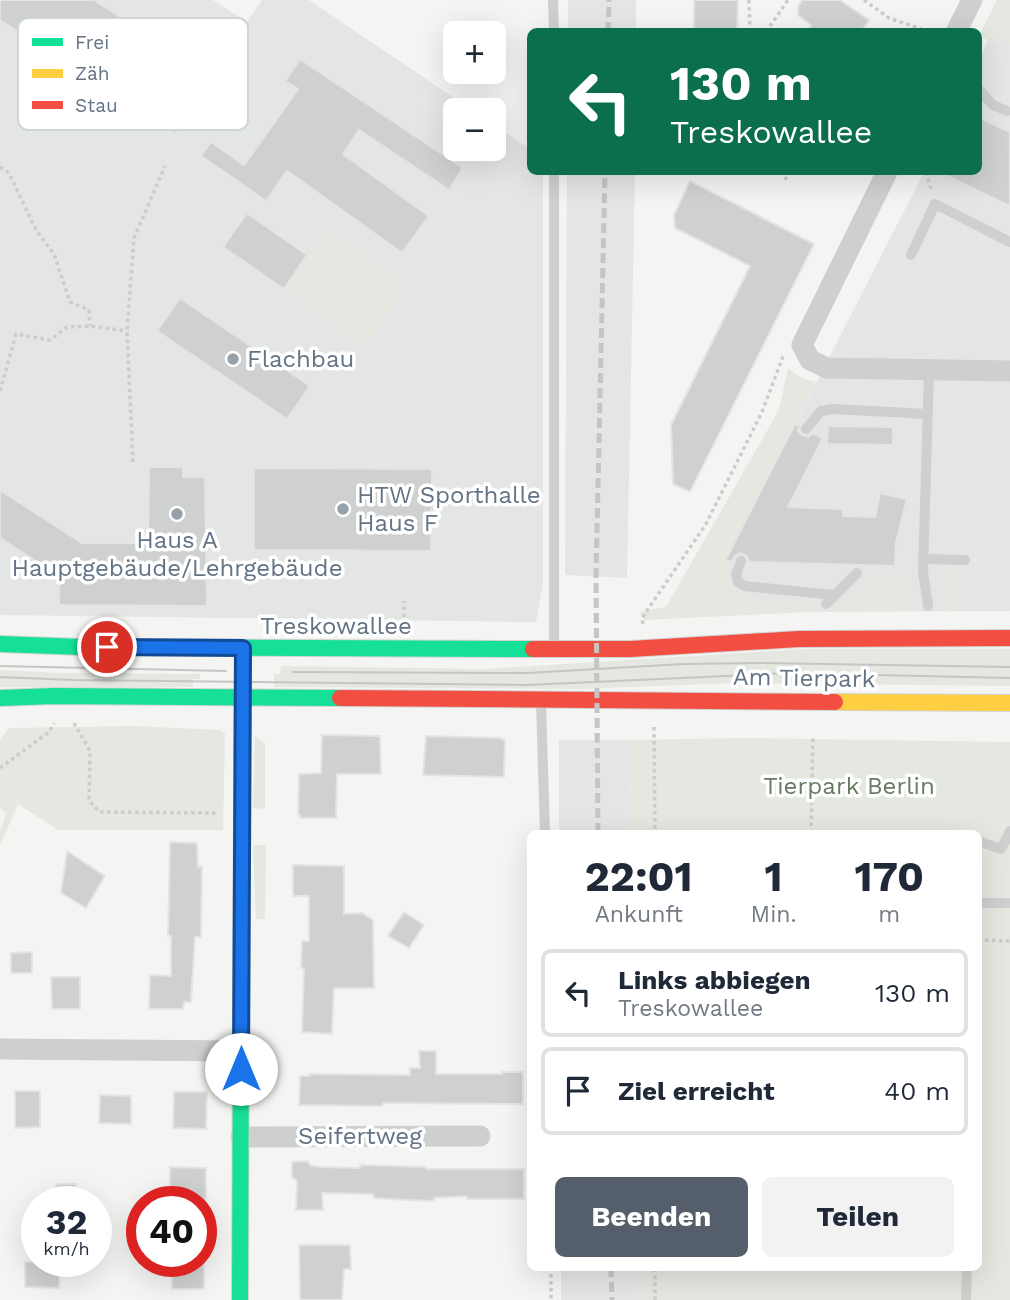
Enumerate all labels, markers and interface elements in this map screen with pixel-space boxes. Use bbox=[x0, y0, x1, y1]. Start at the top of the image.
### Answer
legend bbox=[18, 18, 248, 130]
map controls bbox=[443, 21, 506, 161]
button: + bbox=[443, 21, 506, 84]
text: Frei bbox=[75, 31, 109, 54]
text: 130 m bbox=[670, 54, 812, 112]
icon: left bbox=[555, 56, 646, 147]
text: Zäh bbox=[75, 62, 110, 85]
text: Stau bbox=[75, 94, 118, 117]
button: − bbox=[443, 98, 506, 161]
text: Treskowallee bbox=[670, 113, 872, 151]
place label: Flachbau bbox=[247, 345, 354, 373]
marker: Flachbau bbox=[225, 351, 241, 367]
place label: HTW Sporthalle Haus F bbox=[357, 481, 541, 537]
marker: HTW Sporthalle Haus F bbox=[335, 501, 351, 517]
marker: Haus A Hauptgebäude/Lehrgebäude bbox=[169, 506, 185, 522]
place label: Haus A Hauptgebäude/Lehrgebäude bbox=[11, 526, 343, 582]
street label: Treskowallee bbox=[260, 612, 412, 640]
pin bbox=[77, 617, 137, 677]
icon: arrive bbox=[88, 628, 126, 666]
street label: Am Tierpark bbox=[733, 663, 876, 693]
park label: Tierpark Berlin bbox=[763, 772, 935, 800]
text: 22:01 bbox=[585, 852, 693, 901]
text: 1 bbox=[765, 852, 783, 901]
text: 170 bbox=[855, 852, 924, 901]
text: Ankunft bbox=[595, 901, 683, 928]
text: Min. bbox=[751, 901, 797, 928]
text: m bbox=[878, 901, 900, 928]
text: Links abbiegen bbox=[618, 965, 811, 995]
icon: left bbox=[559, 974, 597, 1012]
text: 130 m bbox=[875, 978, 950, 1008]
text: Treskowallee bbox=[618, 995, 763, 1022]
position arrow bbox=[204, 1032, 278, 1106]
icon: arrive bbox=[559, 1072, 597, 1110]
text: Ziel erreicht bbox=[618, 1076, 775, 1106]
text: 40 m bbox=[884, 1076, 950, 1106]
street label: Seifertweg bbox=[298, 1122, 422, 1150]
button: Beenden bbox=[555, 1177, 748, 1257]
button: Teilen bbox=[762, 1177, 954, 1257]
speed limit sign: 40 bbox=[126, 1186, 217, 1277]
text: 32 bbox=[46, 1201, 87, 1243]
text: km/h bbox=[43, 1238, 90, 1259]

